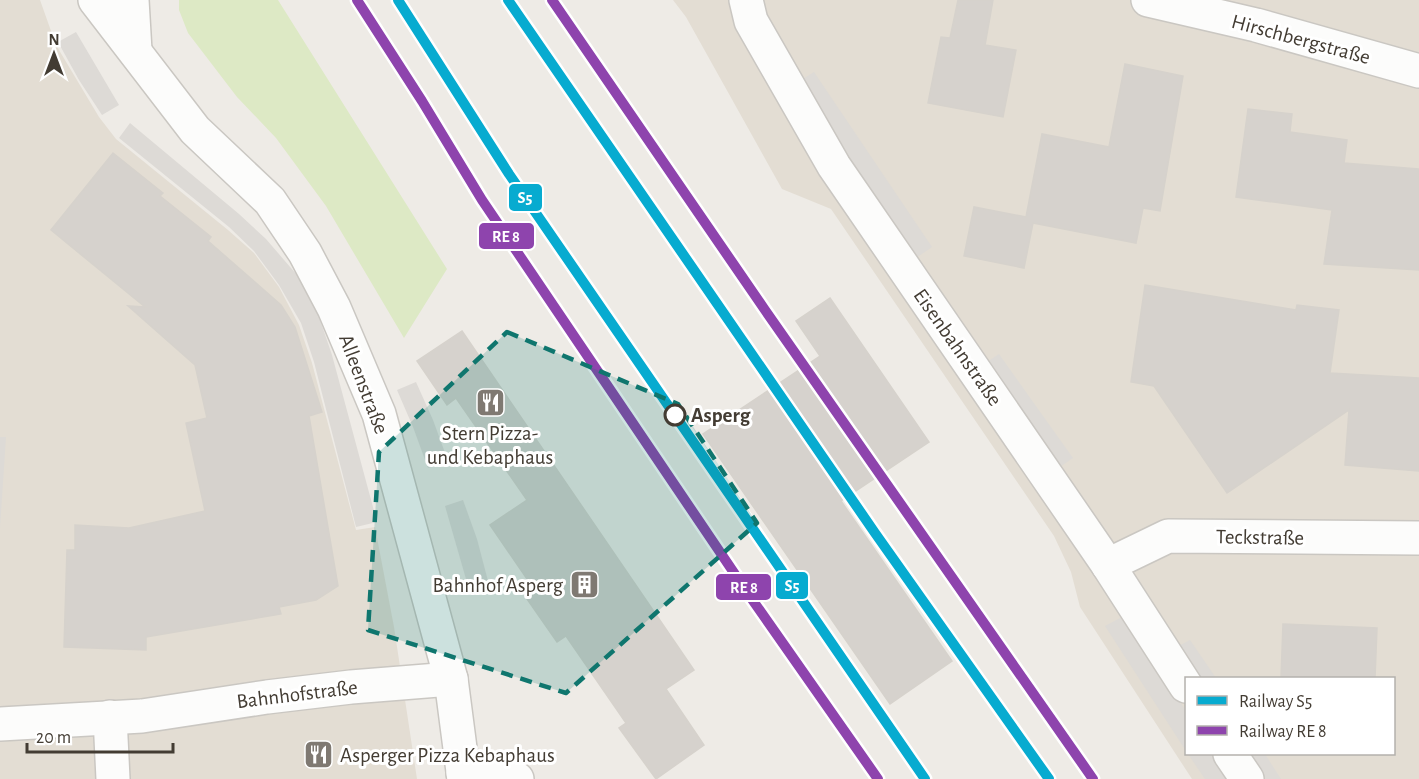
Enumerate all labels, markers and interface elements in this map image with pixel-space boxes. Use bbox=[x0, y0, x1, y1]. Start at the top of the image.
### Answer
street label: Hirschbergstraße bbox=[1229, 11, 1372, 68]
north arrow bbox=[24, 24, 84, 84]
text: N bbox=[48, 32, 60, 48]
line badge: S5 bbox=[508, 183, 543, 212]
text: S5 bbox=[518, 190, 533, 206]
line badge: RE 8 bbox=[478, 222, 535, 250]
text: RE 8 bbox=[492, 229, 520, 245]
street label: Eisenbahnstraße bbox=[910, 285, 1006, 410]
street label: Alleenstraße bbox=[335, 332, 392, 437]
restaurant icon: Stern Pizza- und Kebaphaus bbox=[474, 386, 506, 418]
marker: Asperg bbox=[664, 404, 686, 426]
place label: Asperg bbox=[691, 405, 751, 426]
place label: Stern Pizza- und Kebaphaus bbox=[427, 423, 553, 468]
street label: Teckstraße bbox=[1216, 526, 1304, 549]
building icon: Bahnhof Asperg bbox=[568, 569, 600, 601]
line badge: S5 bbox=[775, 571, 809, 600]
line badge: RE 8 bbox=[715, 573, 772, 601]
place label: Bahnhof Asperg bbox=[433, 575, 564, 596]
text: S5 bbox=[785, 578, 800, 594]
text: RE 8 bbox=[730, 580, 758, 596]
street label: Bahnhofstraße bbox=[235, 677, 359, 712]
legend bbox=[1185, 677, 1395, 755]
text: Railway S5 bbox=[1239, 693, 1312, 711]
scale bar bbox=[27, 716, 172, 754]
text: Railway RE 8 bbox=[1239, 723, 1326, 741]
text: 20 m bbox=[36, 729, 71, 747]
restaurant icon: Asperger Pizza Kebaphaus bbox=[303, 739, 335, 771]
place label: Asperger Pizza Kebaphaus bbox=[340, 745, 555, 766]

